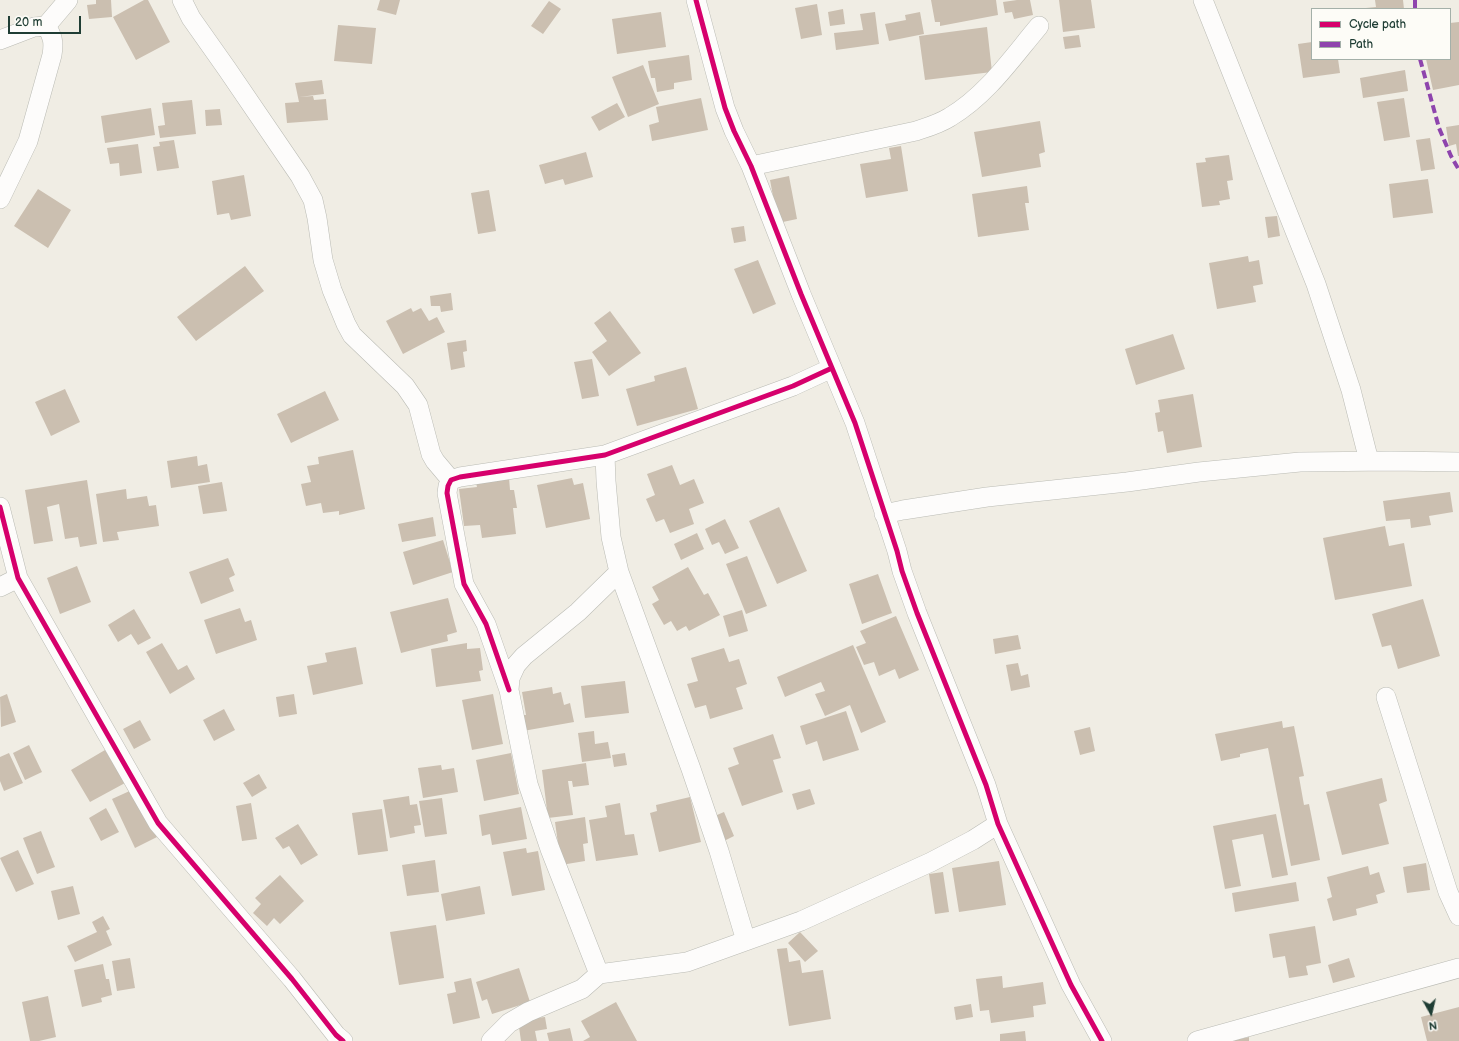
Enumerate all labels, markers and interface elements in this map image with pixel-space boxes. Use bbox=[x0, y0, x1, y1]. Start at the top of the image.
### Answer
scale bar bbox=[10, 8, 83, 34]
legend bbox=[1311, 8, 1451, 60]
text: 20 m bbox=[15, 15, 42, 30]
text: Cycle path bbox=[1349, 17, 1406, 32]
text: Path bbox=[1349, 37, 1373, 52]
north arrow bbox=[1411, 993, 1451, 1033]
text: N bbox=[1428, 1018, 1438, 1032]

